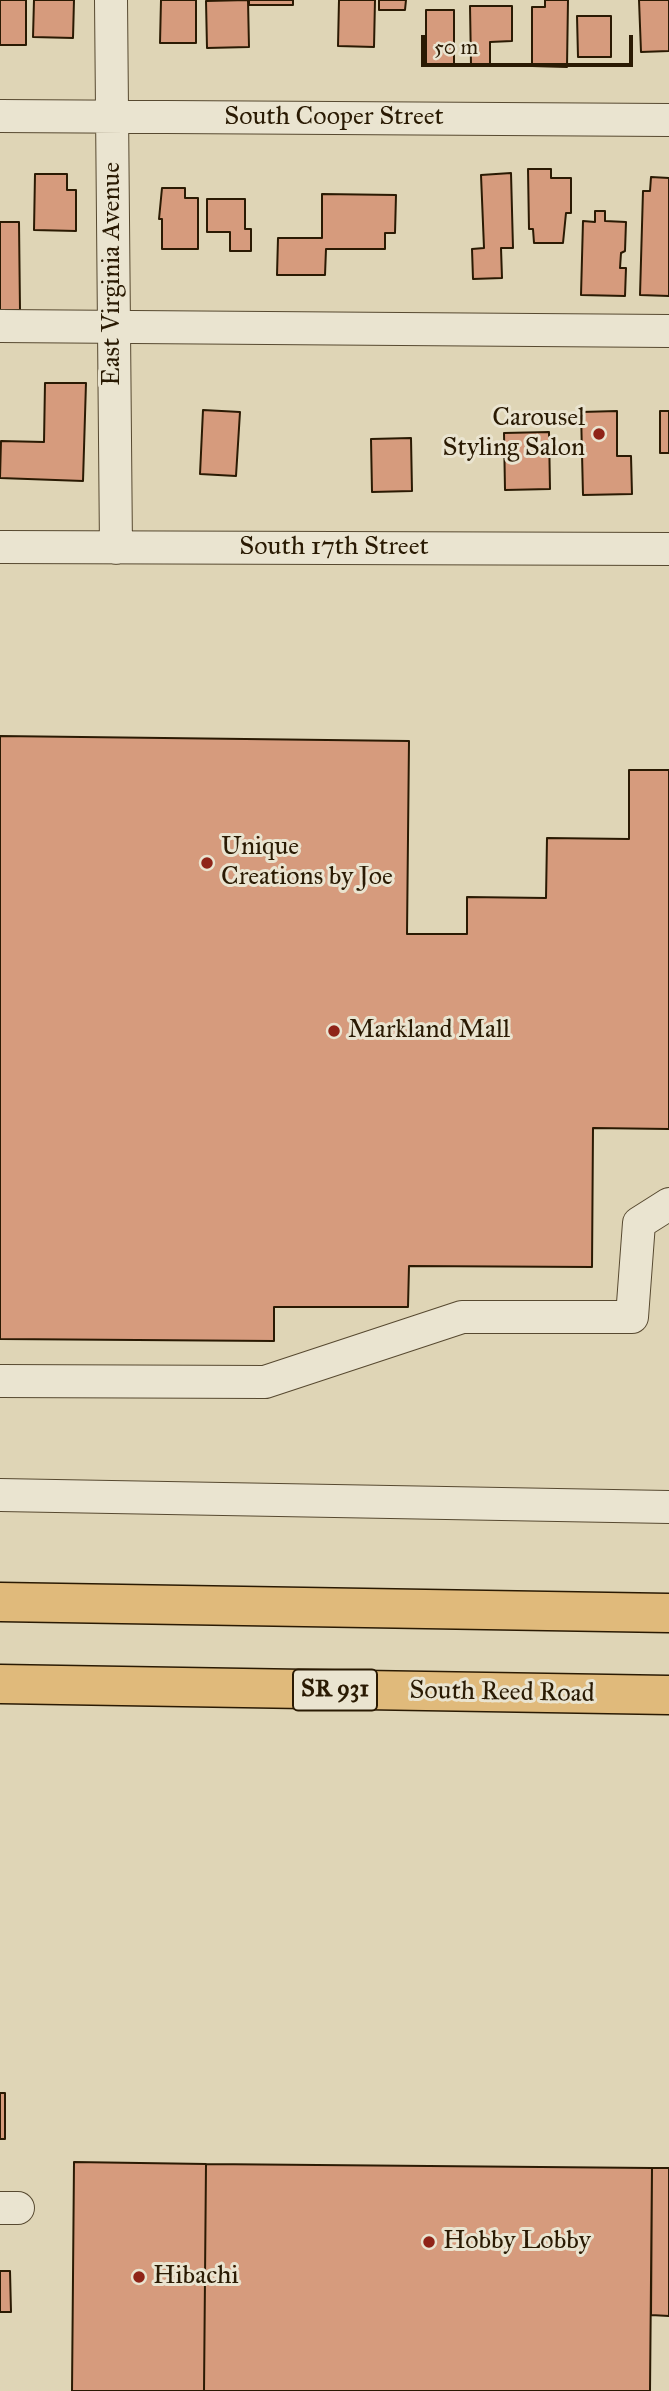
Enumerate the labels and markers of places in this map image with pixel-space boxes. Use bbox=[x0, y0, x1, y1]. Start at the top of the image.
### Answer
place label: Carousel Styling Salon bbox=[443, 403, 585, 464]
marker: Carousel Styling Salon bbox=[591, 426, 607, 442]
place label: Unique Creations by Joe bbox=[221, 832, 393, 894]
marker: Unique Creations by Joe bbox=[199, 855, 215, 871]
place label: Markland Mall bbox=[348, 1015, 510, 1047]
marker: Markland Mall bbox=[326, 1023, 342, 1039]
place label: Hobby Lobby bbox=[443, 2226, 591, 2258]
marker: Hobby Lobby bbox=[421, 2234, 437, 2250]
place label: Hibachi bbox=[153, 2261, 239, 2293]
marker: Hibachi bbox=[131, 2269, 147, 2285]

